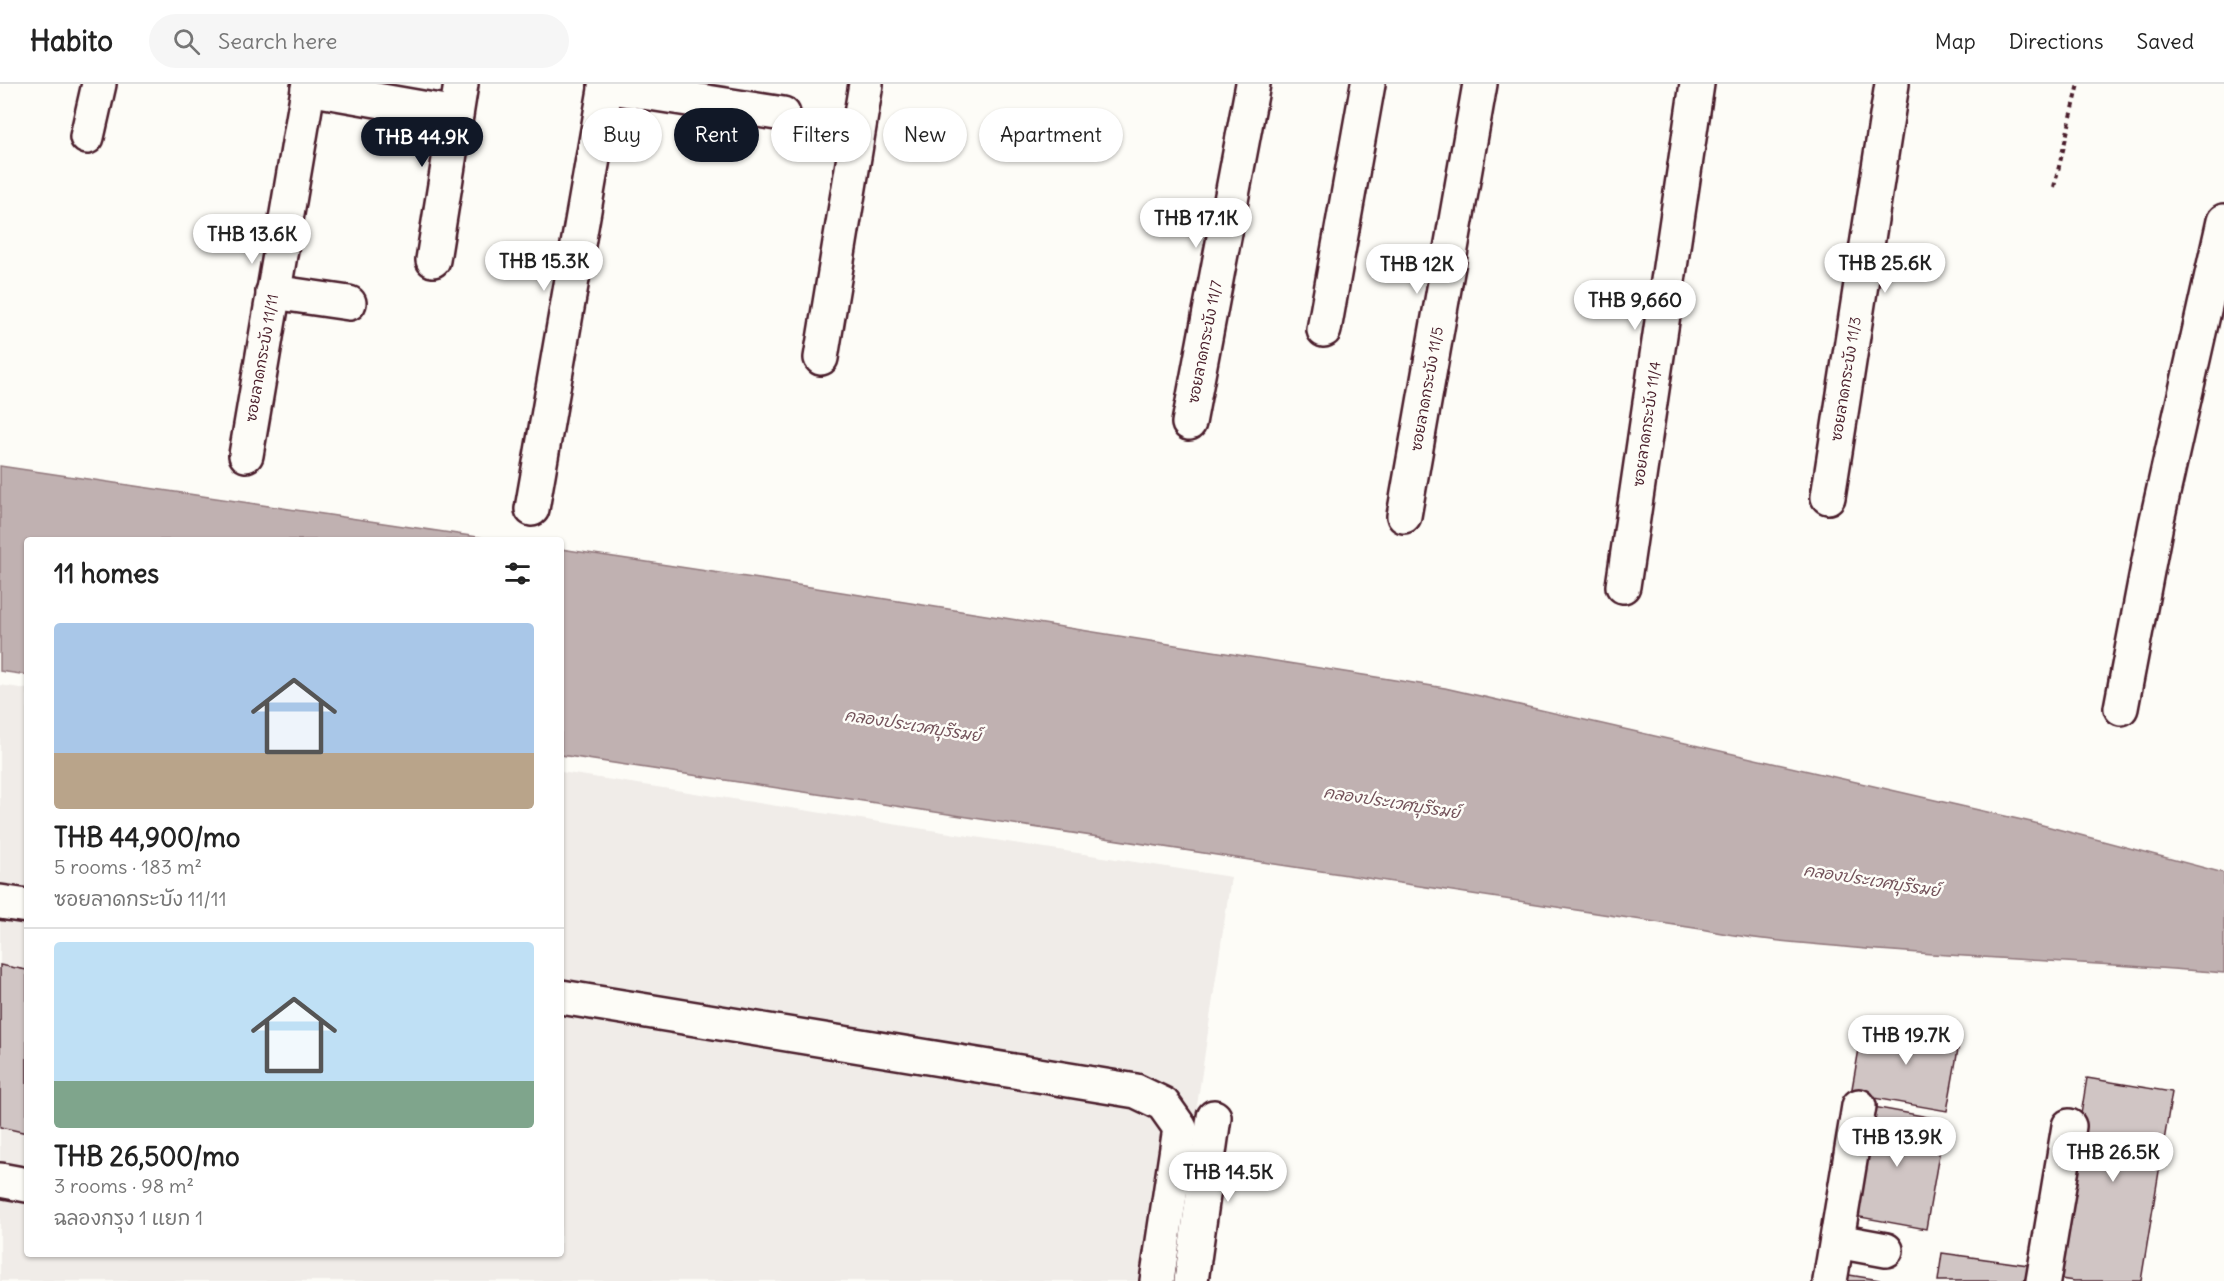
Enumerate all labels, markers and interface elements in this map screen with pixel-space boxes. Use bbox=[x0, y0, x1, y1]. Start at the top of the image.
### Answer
search box bbox=[149, 14, 569, 68]
text: Habito bbox=[30, 23, 113, 59]
icon: search bbox=[170, 25, 203, 58]
text: Search here bbox=[218, 27, 337, 55]
text: Map bbox=[1935, 28, 1976, 55]
text: Directions bbox=[2009, 28, 2103, 55]
text: Saved bbox=[2136, 28, 2194, 55]
chip: Buy bbox=[582, 108, 662, 162]
chip: Rent bbox=[674, 108, 759, 162]
chip: Filters bbox=[771, 108, 871, 162]
chip: New bbox=[883, 108, 967, 162]
chip: Apartment bbox=[979, 108, 1123, 162]
pin: THB 44.9K bbox=[353, 117, 491, 168]
text: THB 44.9K bbox=[375, 124, 469, 149]
pin: THB 17.1K bbox=[1127, 198, 1265, 249]
text: THB 17.1K bbox=[1154, 205, 1238, 230]
pin: THB 13.6K bbox=[183, 214, 321, 265]
text: THB 13.6K bbox=[207, 221, 297, 246]
pin: THB 15.3K bbox=[475, 241, 613, 292]
pin: THB 25.6K bbox=[1816, 243, 1954, 294]
pin: THB 12K bbox=[1362, 244, 1472, 295]
text: THB 15.3K bbox=[499, 248, 589, 273]
text: THB 25.6K bbox=[1838, 250, 1932, 275]
text: THB 12K bbox=[1380, 251, 1454, 276]
street label: ซอยลาดกระบัง 11/7 bbox=[1183, 279, 1226, 405]
pin: THB 9,660 bbox=[1566, 280, 1704, 331]
text: THB 9,660 bbox=[1588, 287, 1682, 312]
street label: ซอยลาดกระบัง 11/11 bbox=[241, 292, 282, 423]
street label: ซอยลาดกระบัง 11/3 bbox=[1826, 315, 1865, 443]
street label: ซอยลาดกระบัง 11/5 bbox=[1406, 325, 1447, 453]
street label: ซอยลาดกระบัง 11/4 bbox=[1628, 360, 1665, 488]
text: 11 homes bbox=[54, 557, 159, 590]
icon: filters bbox=[501, 557, 534, 590]
icon: home bbox=[240, 662, 348, 770]
water label: คลองประเวศบุรีรมย์ bbox=[843, 704, 986, 749]
water label: คลองประเวศบุรีรมย์ bbox=[1322, 781, 1465, 826]
text: THB 44,900/mo bbox=[54, 821, 240, 854]
text: 5 rooms · 183 m² bbox=[54, 854, 202, 879]
water label: คลองประเวศบุรีรมย์ bbox=[1802, 859, 1945, 904]
text: ซอยลาดกระบัง 11/11 bbox=[54, 886, 227, 911]
icon: home bbox=[240, 981, 348, 1089]
pin: THB 19.7K bbox=[1837, 1015, 1975, 1066]
text: THB 19.7K bbox=[1862, 1022, 1950, 1047]
pin: THB 13.9K bbox=[1828, 1117, 1966, 1168]
text: THB 13.9K bbox=[1852, 1124, 1942, 1149]
pin: THB 26.5K bbox=[2044, 1132, 2182, 1183]
text: THB 26.5K bbox=[2066, 1139, 2160, 1164]
text: THB 26,500/mo bbox=[54, 1140, 240, 1173]
pin: THB 14.5K bbox=[1159, 1152, 1297, 1203]
text: THB 14.5K bbox=[1183, 1159, 1273, 1184]
text: 3 rooms · 98 m² bbox=[54, 1173, 194, 1198]
text: ฉลองกรุง 1 แยก 1 bbox=[54, 1205, 203, 1230]

